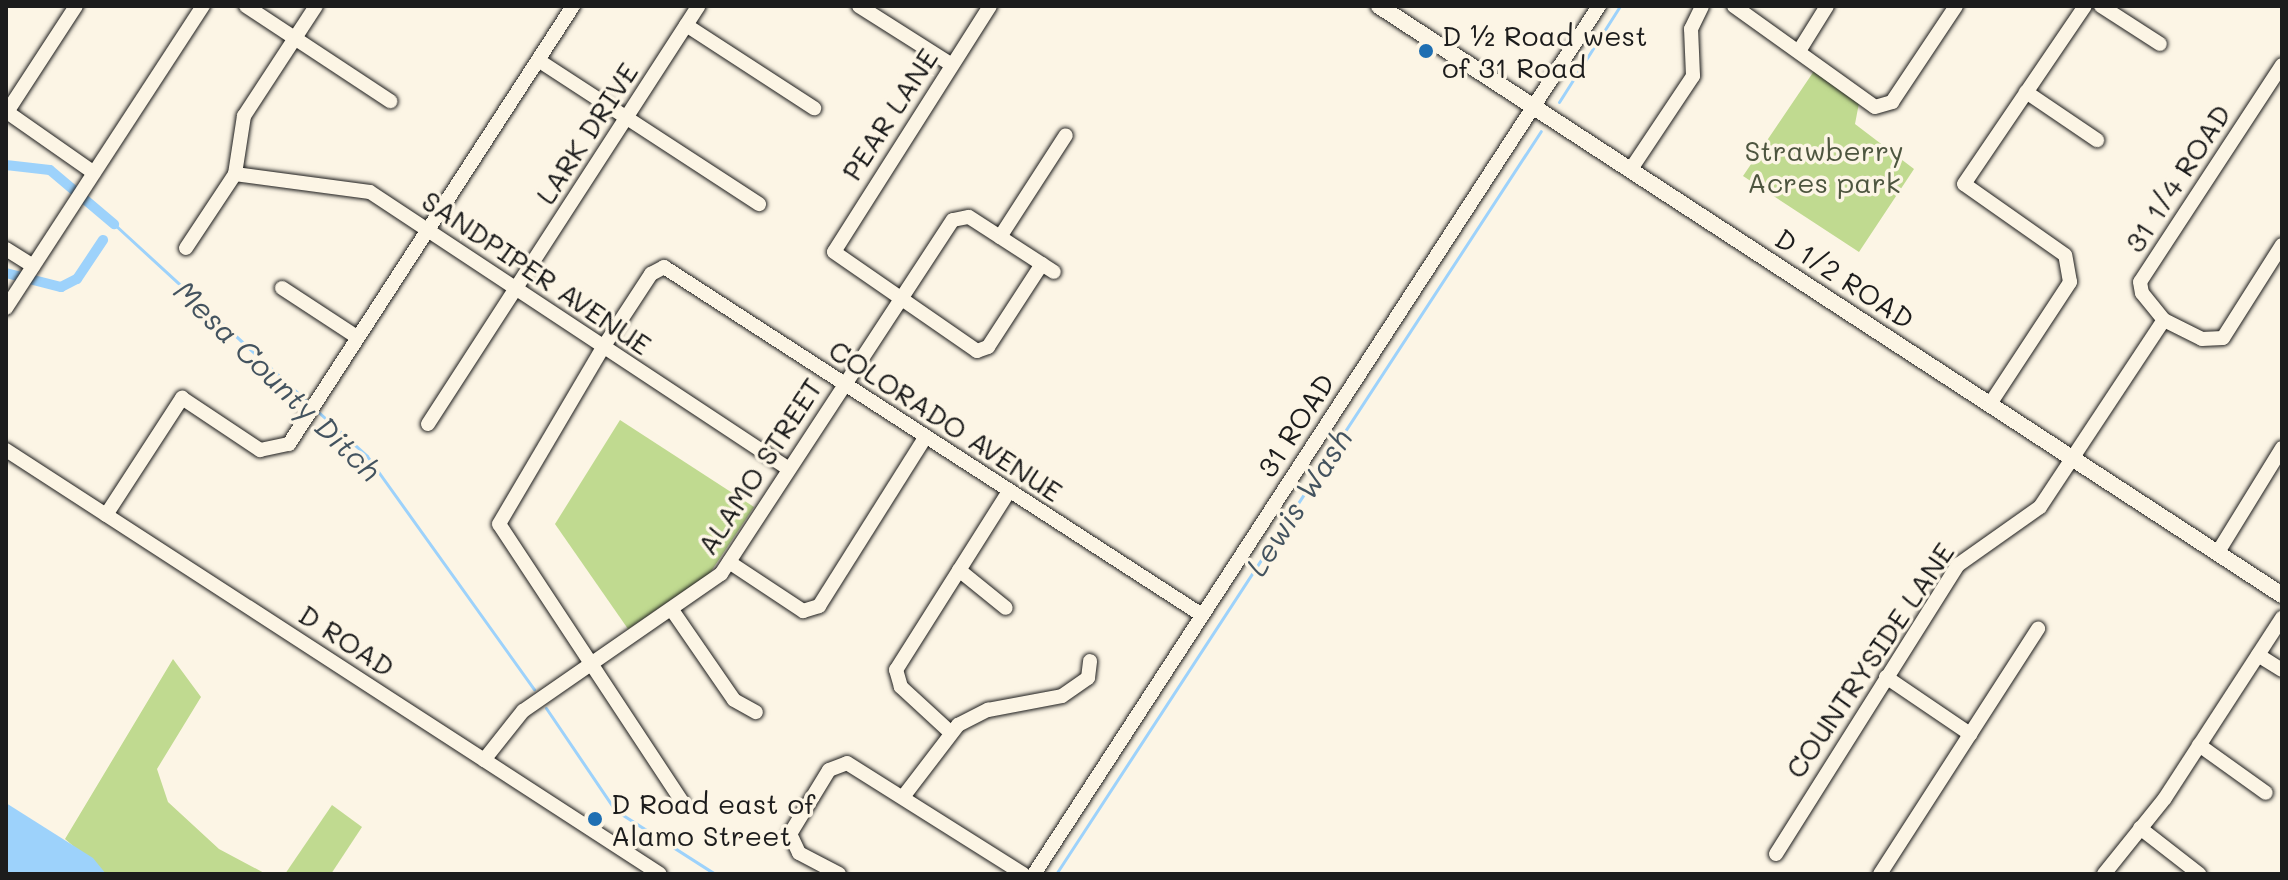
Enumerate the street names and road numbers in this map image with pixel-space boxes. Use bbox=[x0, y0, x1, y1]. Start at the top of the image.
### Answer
street label: PEAR LANE bbox=[834, 42, 944, 186]
street label: LARK DRIVE bbox=[528, 56, 644, 210]
street label: 31 1/4 ROAD bbox=[2117, 98, 2237, 258]
street label: SANDPIPER AVENUE bbox=[416, 183, 658, 361]
street label: D 1/2 ROAD bbox=[1769, 221, 1921, 335]
street label: COLORADO AVENUE bbox=[823, 332, 1069, 508]
street label: 31 ROAD bbox=[1249, 367, 1341, 483]
street label: ALAMO STREET bbox=[689, 371, 829, 561]
street label: COUNTRYSIDE LANE bbox=[1778, 536, 1960, 784]
street label: D ROAD bbox=[293, 597, 401, 683]

